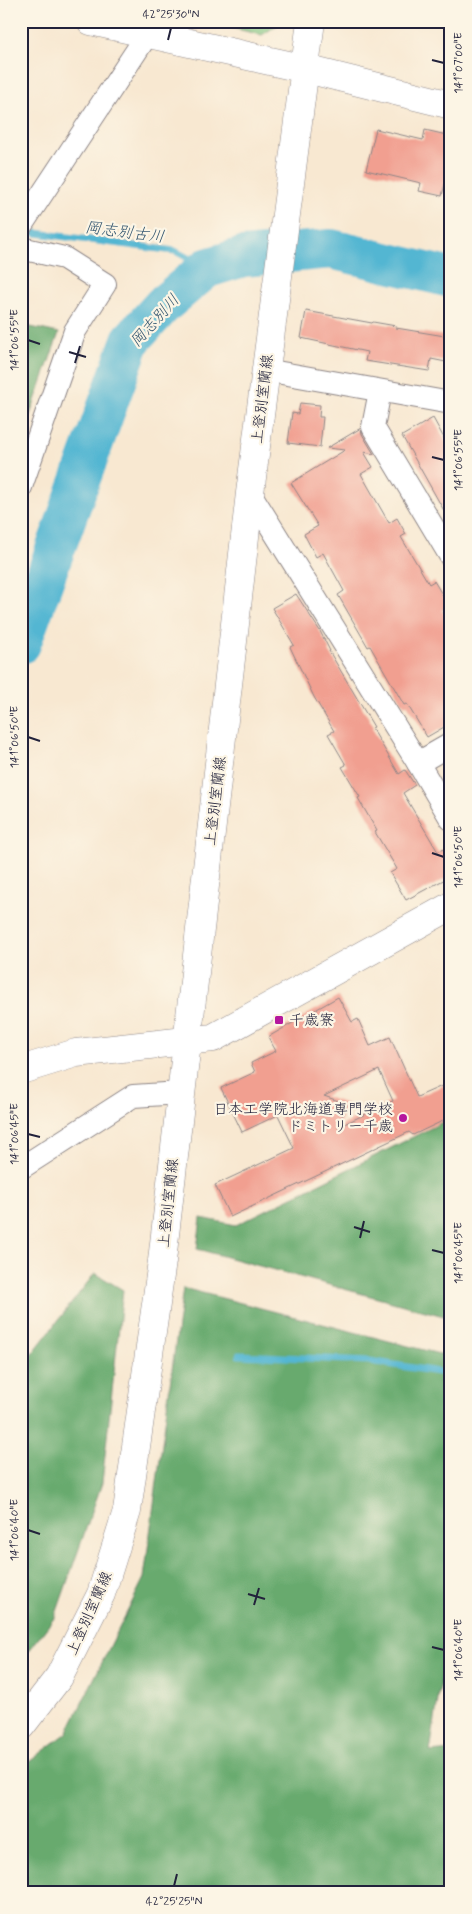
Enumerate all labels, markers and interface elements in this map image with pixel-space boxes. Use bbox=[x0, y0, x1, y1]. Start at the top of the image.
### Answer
text: 42°25'30"N bbox=[143, 7, 199, 23]
text: 141°07'00"E bbox=[451, 32, 467, 94]
water label: 岡志別古川 bbox=[84, 217, 166, 248]
water label: 岡志別川 bbox=[126, 290, 184, 352]
text: 141°06'55"E bbox=[7, 309, 23, 371]
street label: 上登別室蘭線 bbox=[248, 353, 278, 445]
text: 141°06'55"E bbox=[451, 429, 467, 491]
text: 141°06'50"E bbox=[7, 706, 23, 768]
street label: 上登別室蘭線 bbox=[201, 755, 231, 847]
text: 141°06'50"E bbox=[451, 826, 467, 888]
place label: 千歳寮 bbox=[289, 1011, 334, 1031]
marker: 千歳寮 bbox=[273, 1014, 285, 1026]
place label: 日本工学院北海道専門学校 ドミトリー千歳 bbox=[213, 1100, 393, 1137]
text: 141°06'45"E bbox=[7, 1103, 23, 1165]
marker: 日本工学院北海道専門学校 ドミトリー千歳 bbox=[397, 1112, 409, 1124]
street label: 上登別室蘭線 bbox=[154, 1157, 184, 1249]
text: 141°06'45"E bbox=[451, 1222, 467, 1284]
text: 141°06'40"E bbox=[7, 1499, 23, 1561]
street label: 上登別室蘭線 bbox=[62, 1568, 117, 1659]
text: 141°06'40"E bbox=[451, 1619, 467, 1681]
text: 42°25'25"N bbox=[146, 1894, 202, 1910]

